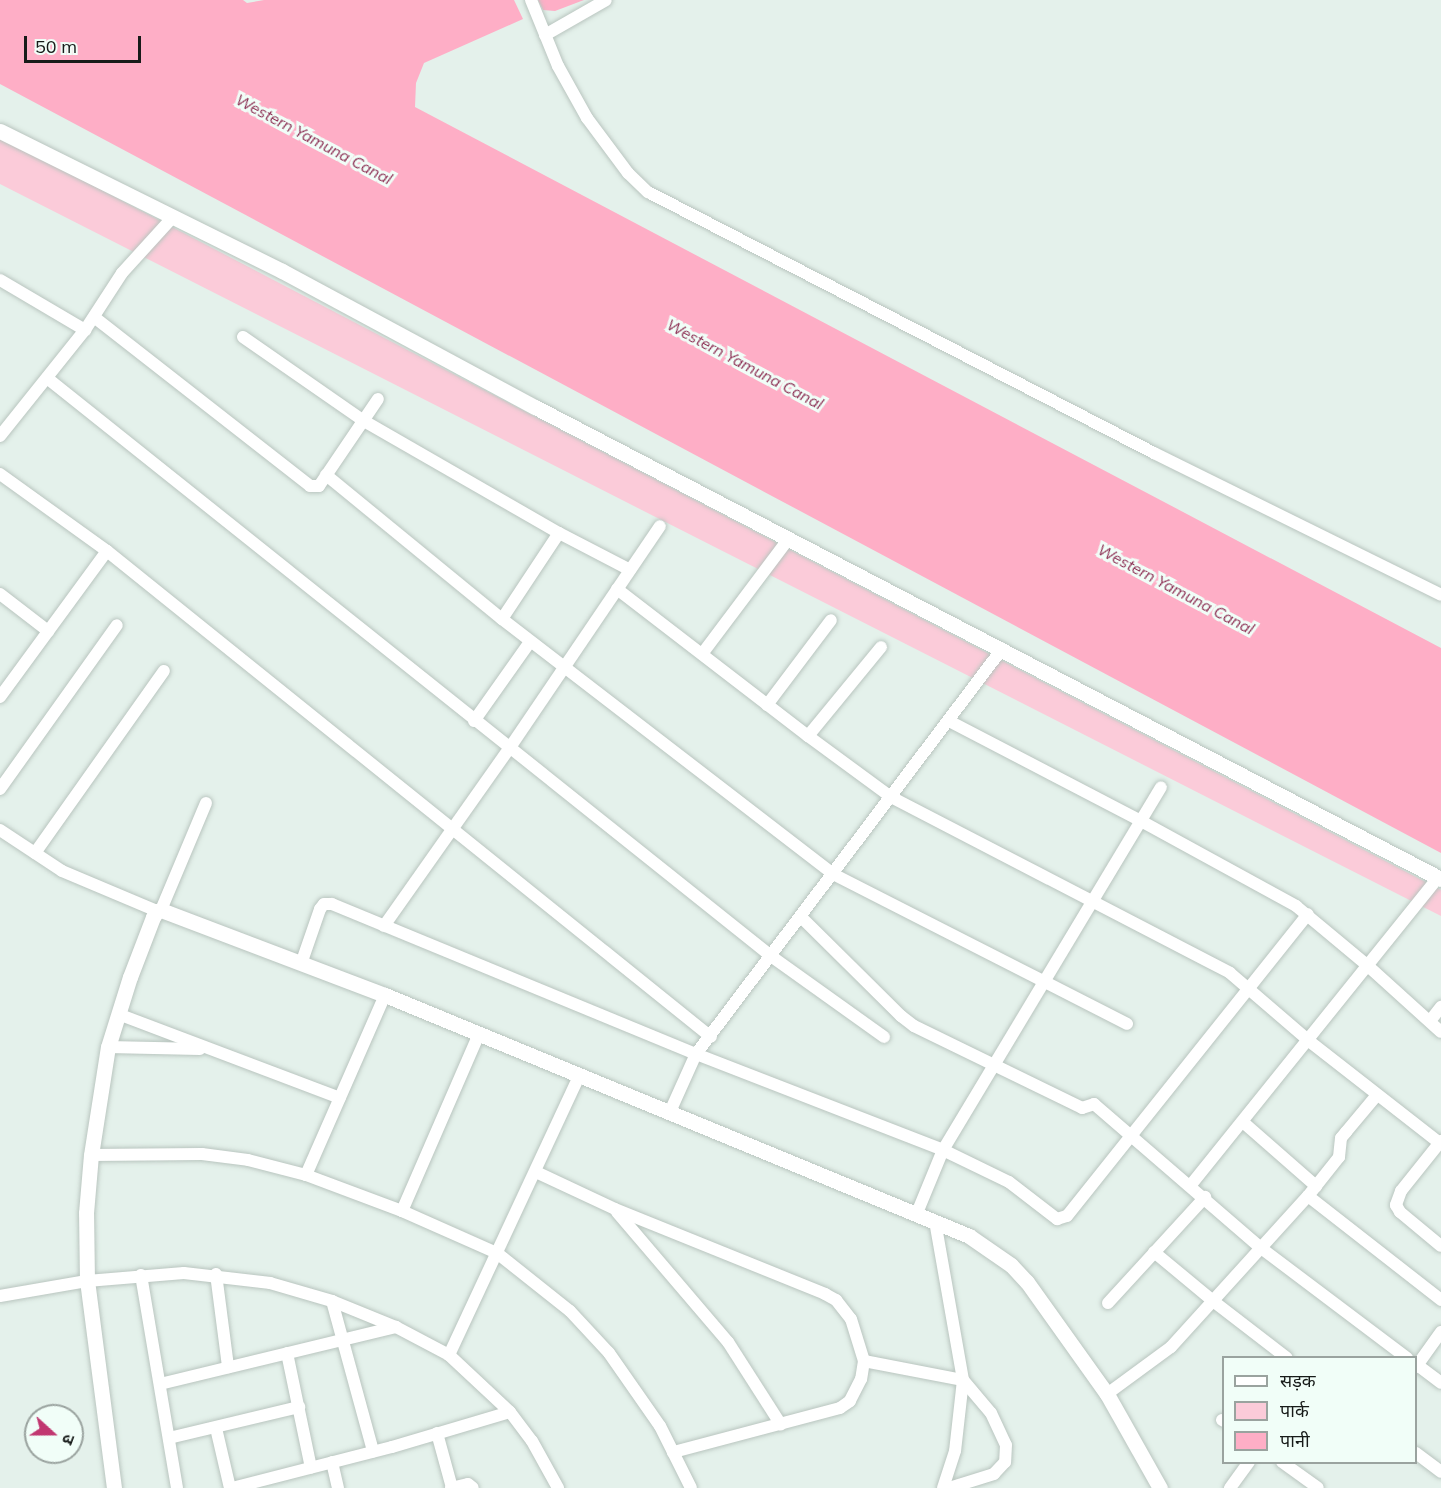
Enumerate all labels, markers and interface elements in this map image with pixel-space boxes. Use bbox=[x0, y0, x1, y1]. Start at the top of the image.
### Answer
scale bar bbox=[27, 24, 144, 62]
text: 50 m bbox=[35, 35, 77, 58]
water label: Western Yamuna Canal bbox=[232, 90, 396, 188]
water label: Western Yamuna Canal bbox=[663, 315, 827, 413]
water label: Western Yamuna Canal bbox=[1094, 540, 1258, 638]
legend bbox=[1222, 1356, 1417, 1464]
text: सड़क bbox=[1280, 1369, 1316, 1392]
text: पार्क bbox=[1280, 1399, 1309, 1422]
north arrow bbox=[24, 1404, 84, 1464]
text: पानी bbox=[1280, 1429, 1310, 1452]
text: उ bbox=[58, 1432, 80, 1448]

